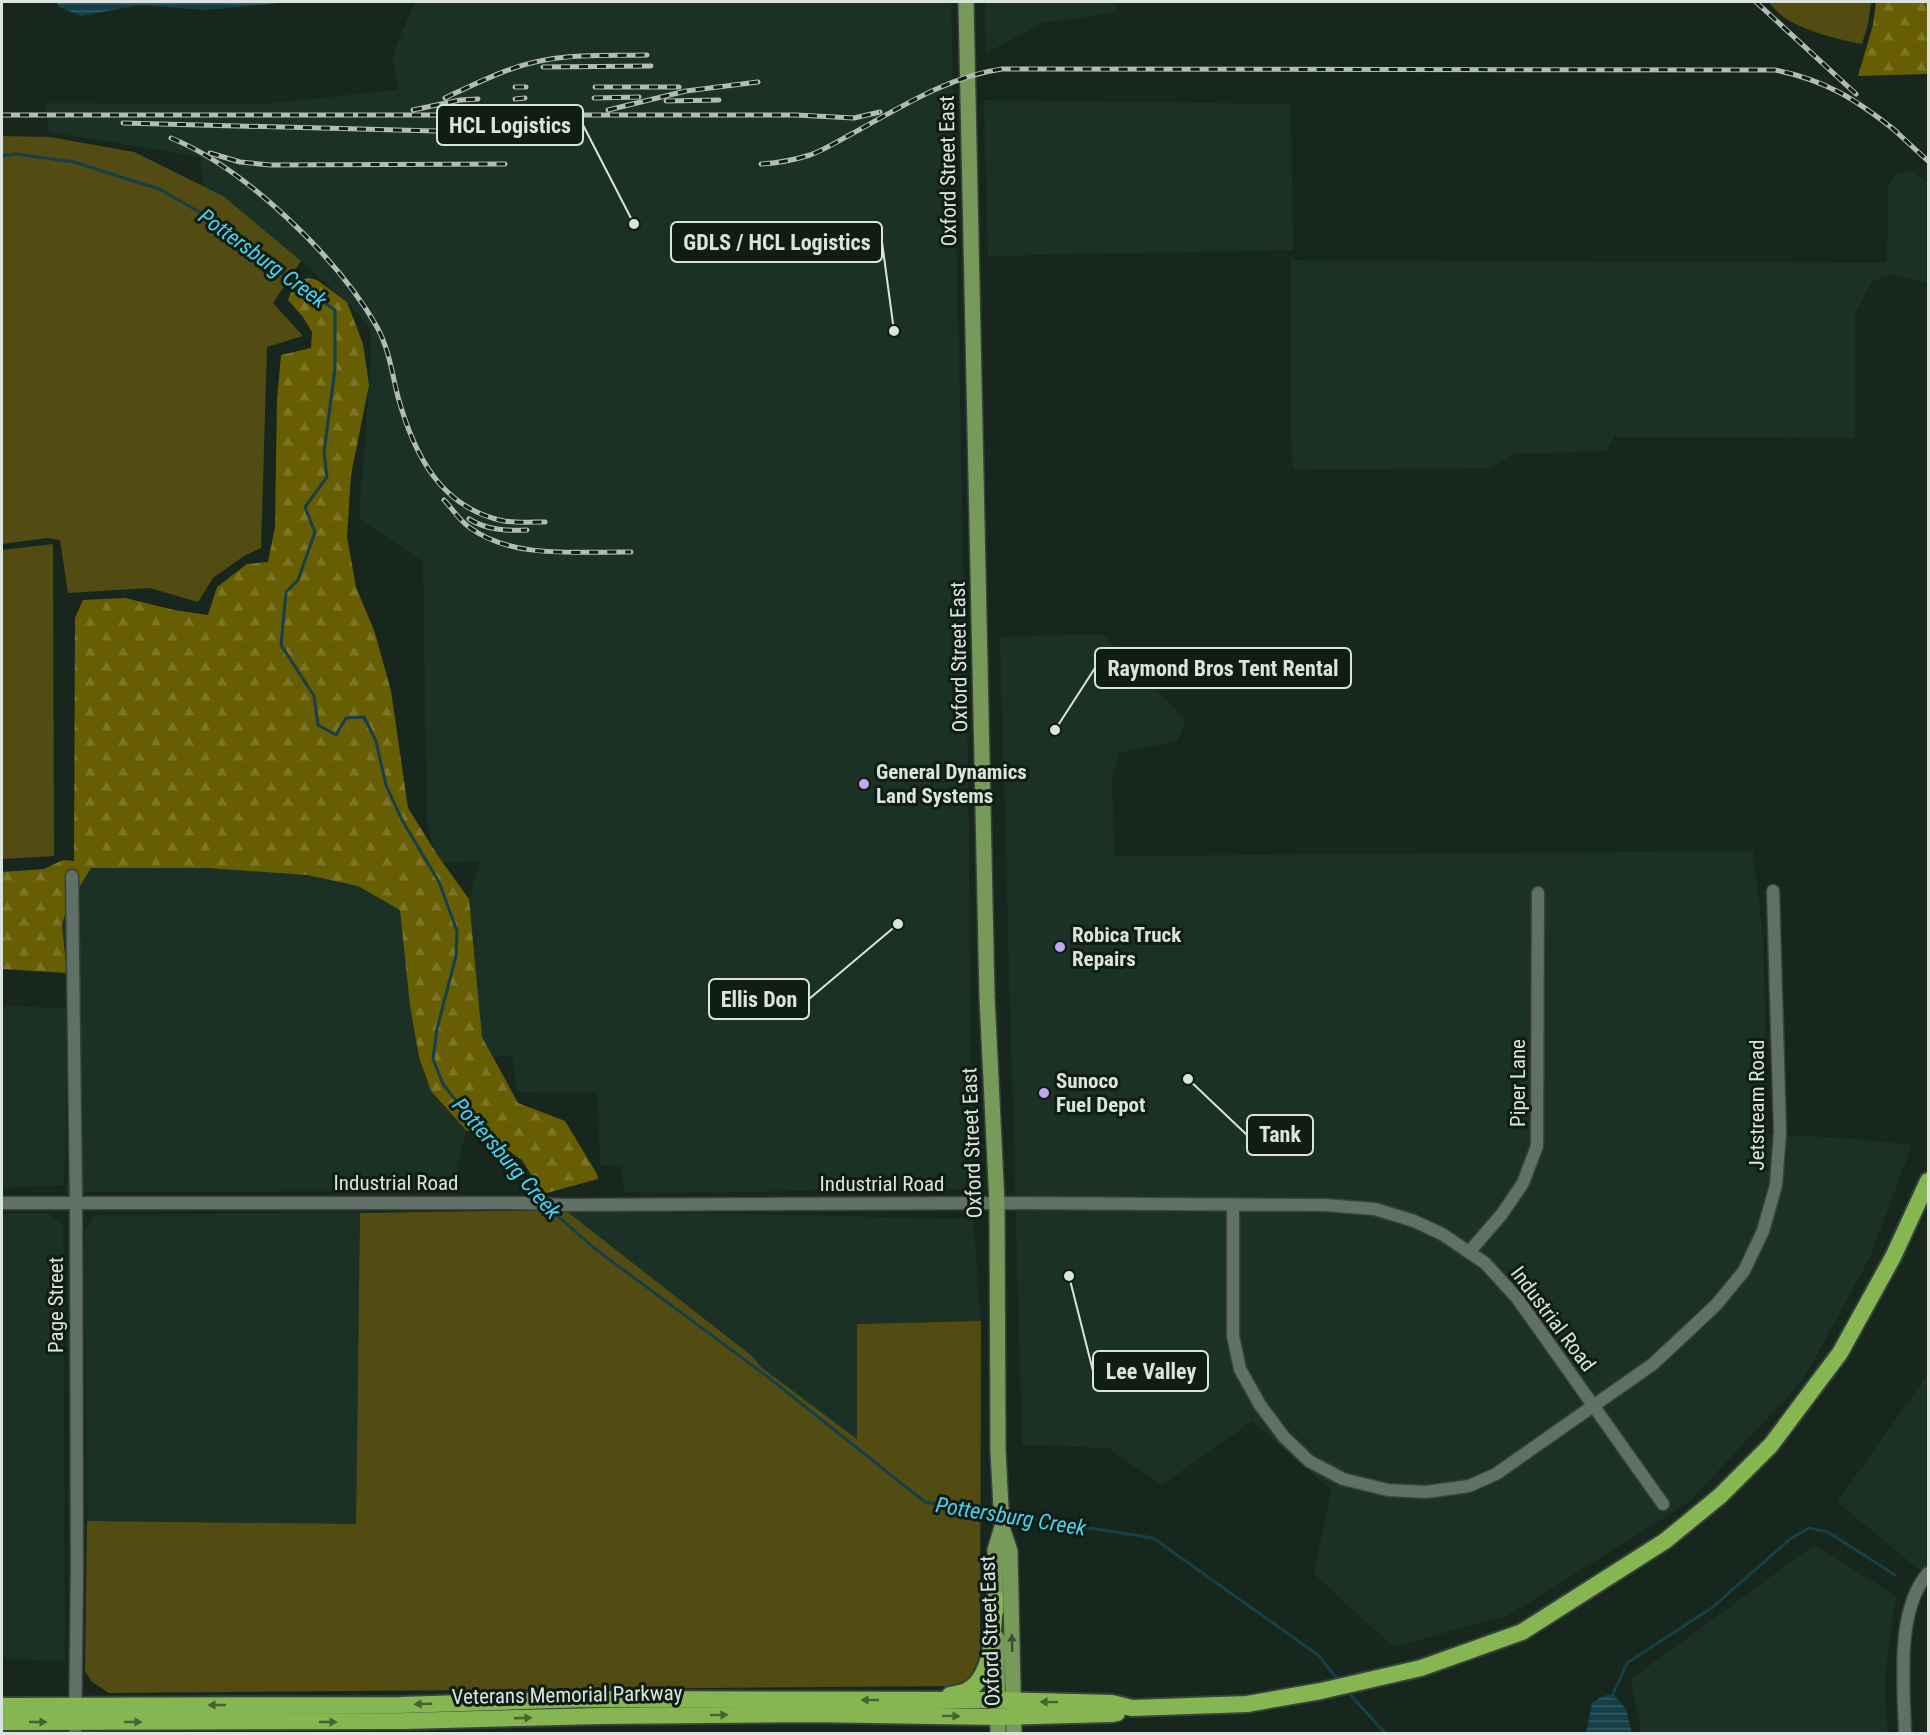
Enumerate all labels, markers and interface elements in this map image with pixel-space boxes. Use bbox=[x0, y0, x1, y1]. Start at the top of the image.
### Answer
street label: Oxford Street East bbox=[935, 95, 961, 247]
callout: HCL Logistics bbox=[437, 105, 583, 145]
text: HCL Logistics bbox=[449, 113, 571, 138]
water label: Pottersburg Creek bbox=[194, 204, 332, 313]
callout: GDLS / HCL Logistics bbox=[671, 222, 882, 262]
text: GDLS / HCL Logistics bbox=[683, 230, 871, 255]
street label: Oxford Street East bbox=[946, 581, 972, 733]
callout: Raymond Bros Tent Rental bbox=[1095, 648, 1351, 688]
text: Raymond Bros Tent Rental bbox=[1107, 656, 1339, 681]
place label: General Dynamics Land Systems bbox=[876, 760, 1027, 808]
marker: General Dynamics Land Systems bbox=[857, 777, 871, 791]
place label: Robica Truck Repairs bbox=[1072, 923, 1182, 971]
marker: Robica Truck Repairs bbox=[1053, 940, 1067, 954]
callout: Ellis Don bbox=[709, 979, 809, 1019]
text: Ellis Don bbox=[721, 987, 797, 1012]
street label: Piper Lane bbox=[1506, 1039, 1530, 1127]
street label: Jetstream Road bbox=[1745, 1040, 1769, 1170]
street label: Oxford Street East bbox=[957, 1067, 987, 1219]
place label: Sunoco Fuel Depot bbox=[1056, 1069, 1145, 1117]
marker: Sunoco Fuel Depot bbox=[1037, 1086, 1051, 1100]
water label: Pottersburg Creek bbox=[447, 1093, 566, 1224]
callout: Tank bbox=[1247, 1115, 1313, 1155]
text: Tank bbox=[1259, 1122, 1301, 1147]
street label: Industrial Road bbox=[334, 1171, 458, 1195]
street label: Industrial Road bbox=[820, 1172, 944, 1196]
street label: Page Street bbox=[44, 1257, 68, 1353]
street label: Industrial Road bbox=[1506, 1262, 1600, 1376]
callout: Lee Valley bbox=[1093, 1351, 1208, 1391]
text: Lee Valley bbox=[1106, 1359, 1196, 1384]
water label: Pottersburg Creek bbox=[934, 1492, 1088, 1541]
street label: Oxford Street East bbox=[975, 1555, 1005, 1707]
one-way arrow bbox=[1007, 1634, 1017, 1653]
street label: Veterans Memorial Parkway bbox=[452, 1681, 683, 1709]
one-way arrow bbox=[861, 1695, 880, 1705]
one-way arrow bbox=[1039, 1697, 1058, 1707]
one-way arrow bbox=[414, 1699, 433, 1709]
one-way arrow bbox=[207, 1700, 226, 1710]
one-way arrow bbox=[710, 1710, 729, 1720]
one-way arrow bbox=[941, 1711, 960, 1721]
one-way arrow bbox=[514, 1714, 533, 1723]
one-way arrow bbox=[29, 1717, 48, 1727]
one-way arrow bbox=[124, 1717, 143, 1727]
one-way arrow bbox=[319, 1717, 338, 1727]

